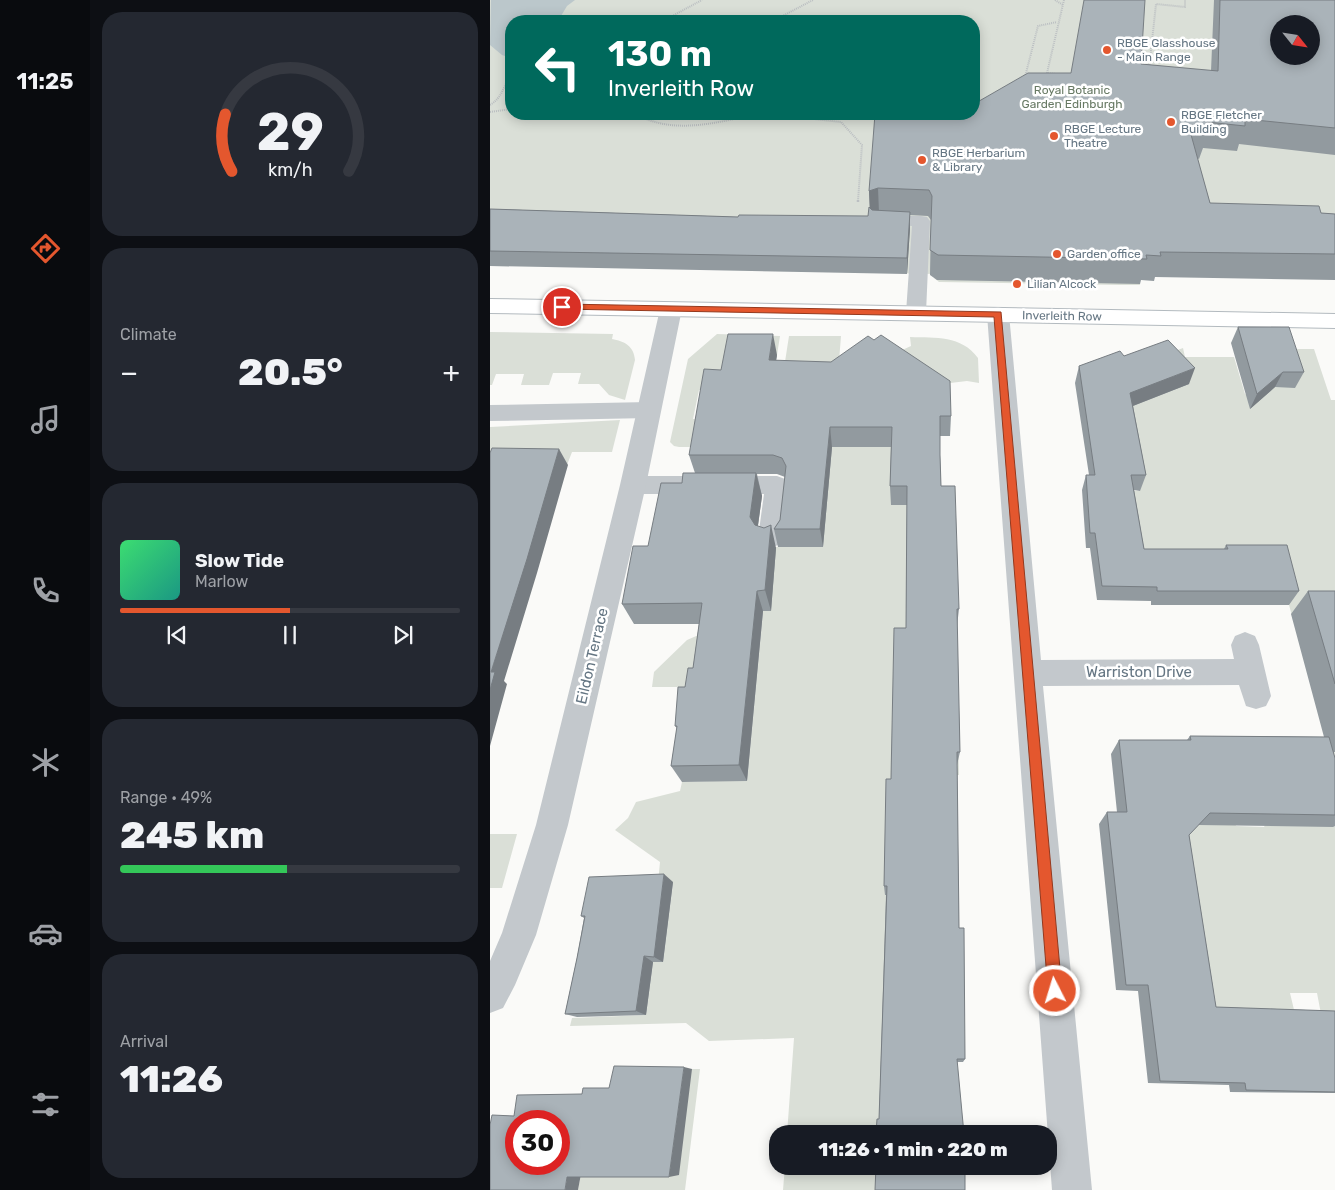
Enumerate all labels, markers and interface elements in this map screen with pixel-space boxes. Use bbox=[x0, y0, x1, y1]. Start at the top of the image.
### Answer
north arrow bbox=[1270, 15, 1320, 65]
map controls bbox=[1270, 15, 1320, 65]
text: 130 m bbox=[608, 33, 712, 75]
icon: left bbox=[525, 35, 590, 100]
place label: RBGE Glasshouse - Main Range bbox=[1117, 36, 1216, 64]
marker: RBGE Glasshouse - Main Range bbox=[1101, 44, 1113, 56]
text: 11:25 bbox=[17, 68, 73, 95]
text: Inverleith Row bbox=[608, 75, 754, 102]
park label: Royal Botanic Garden Edinburgh bbox=[1021, 83, 1123, 111]
text: 29 bbox=[256, 101, 324, 163]
place label: RBGE Fletcher Building bbox=[1181, 108, 1262, 136]
marker: RBGE Fletcher Building bbox=[1165, 116, 1177, 128]
place label: RBGE Lecture Theatre bbox=[1064, 122, 1142, 150]
marker: RBGE Lecture Theatre bbox=[1048, 130, 1060, 142]
place label: RBGE Herbarium & Library bbox=[932, 146, 1025, 174]
marker: RBGE Herbarium & Library bbox=[916, 154, 928, 166]
text: km/h bbox=[268, 159, 312, 180]
icon: directions bbox=[28, 231, 63, 266]
place label: Garden office bbox=[1067, 247, 1141, 261]
marker: Garden office bbox=[1051, 248, 1063, 260]
place label: Lilian Alcock bbox=[1027, 277, 1097, 291]
marker: Lilian Alcock bbox=[1011, 278, 1023, 290]
pin bbox=[541, 286, 583, 328]
icon: arrive bbox=[548, 293, 576, 321]
street label: Inverleith Row bbox=[1022, 308, 1102, 324]
text: Climate bbox=[120, 325, 177, 344]
text: 20.5° bbox=[238, 349, 343, 395]
text: − bbox=[120, 356, 138, 389]
text: + bbox=[443, 356, 460, 389]
icon: music bbox=[28, 402, 63, 437]
text: Slow Tide bbox=[195, 549, 284, 572]
text: Marlow bbox=[195, 572, 248, 591]
icon: phone bbox=[28, 573, 63, 608]
street label: Eildon Terrace bbox=[572, 606, 612, 706]
icon: previous bbox=[163, 621, 191, 649]
icon: pause bbox=[276, 621, 304, 649]
icon: next bbox=[389, 621, 417, 649]
street label: Warriston Drive bbox=[1086, 663, 1192, 681]
icon: climate bbox=[28, 745, 63, 780]
text: Range · 49% bbox=[120, 788, 212, 807]
text: 245 km bbox=[120, 812, 264, 858]
icon: car bbox=[28, 916, 63, 951]
position arrow bbox=[1028, 964, 1080, 1016]
text: Arrival bbox=[120, 1032, 168, 1051]
text: 11:26 bbox=[120, 1056, 223, 1102]
icon: filters bbox=[28, 1087, 63, 1122]
speed limit sign: 30 bbox=[505, 1110, 570, 1175]
text: 11:26 · 1 min · 220 m bbox=[818, 1138, 1008, 1161]

